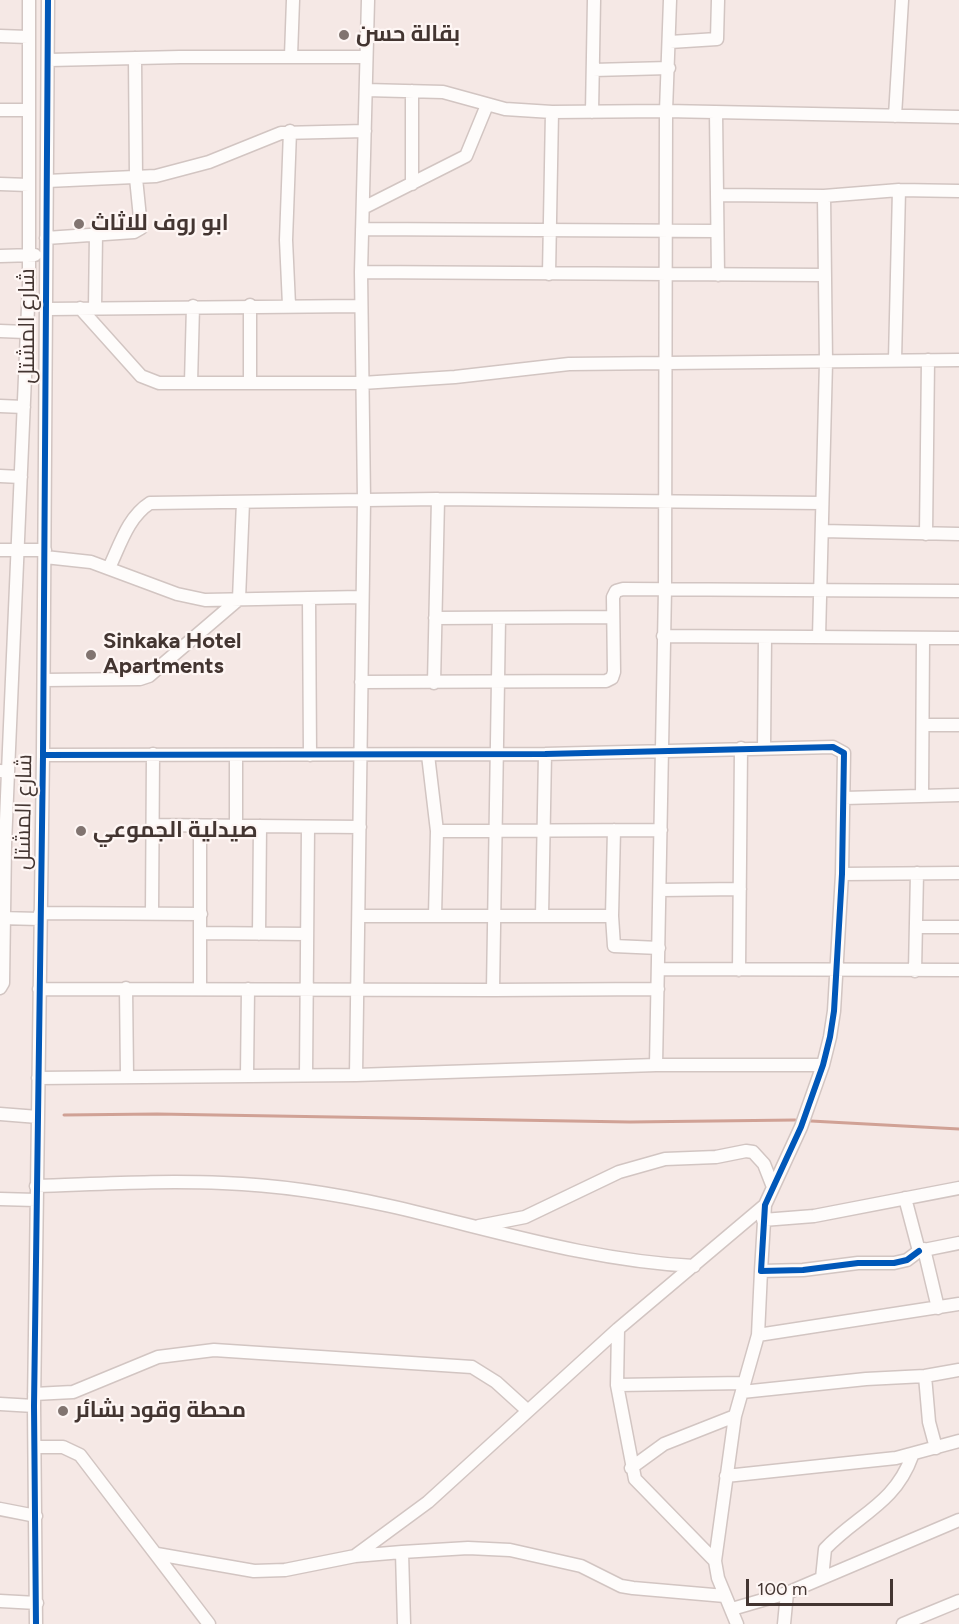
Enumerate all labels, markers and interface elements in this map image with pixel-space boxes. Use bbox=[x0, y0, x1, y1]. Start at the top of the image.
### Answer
place label: بقالة حسن bbox=[356, 22, 460, 48]
marker: بقالة حسن bbox=[337, 28, 351, 42]
place label: ابو روف للاثاث bbox=[91, 211, 229, 237]
marker: ابو روف للاثاث bbox=[72, 217, 86, 231]
street label: شارع المشتل bbox=[15, 268, 41, 384]
place label: Sinkaka Hotel Apartments bbox=[103, 629, 241, 680]
marker: Sinkaka Hotel Apartments bbox=[84, 648, 98, 662]
street label: شارع المشتل bbox=[10, 754, 38, 870]
place label: صيدلية الجموعي bbox=[93, 818, 258, 844]
marker: صيدلية الجموعي bbox=[74, 824, 88, 838]
place label: محطة وقود بشائر bbox=[75, 1398, 246, 1424]
marker: محطة وقود بشائر bbox=[56, 1404, 70, 1418]
scale bar bbox=[749, 1567, 896, 1605]
text: 100 m bbox=[757, 1578, 807, 1600]

